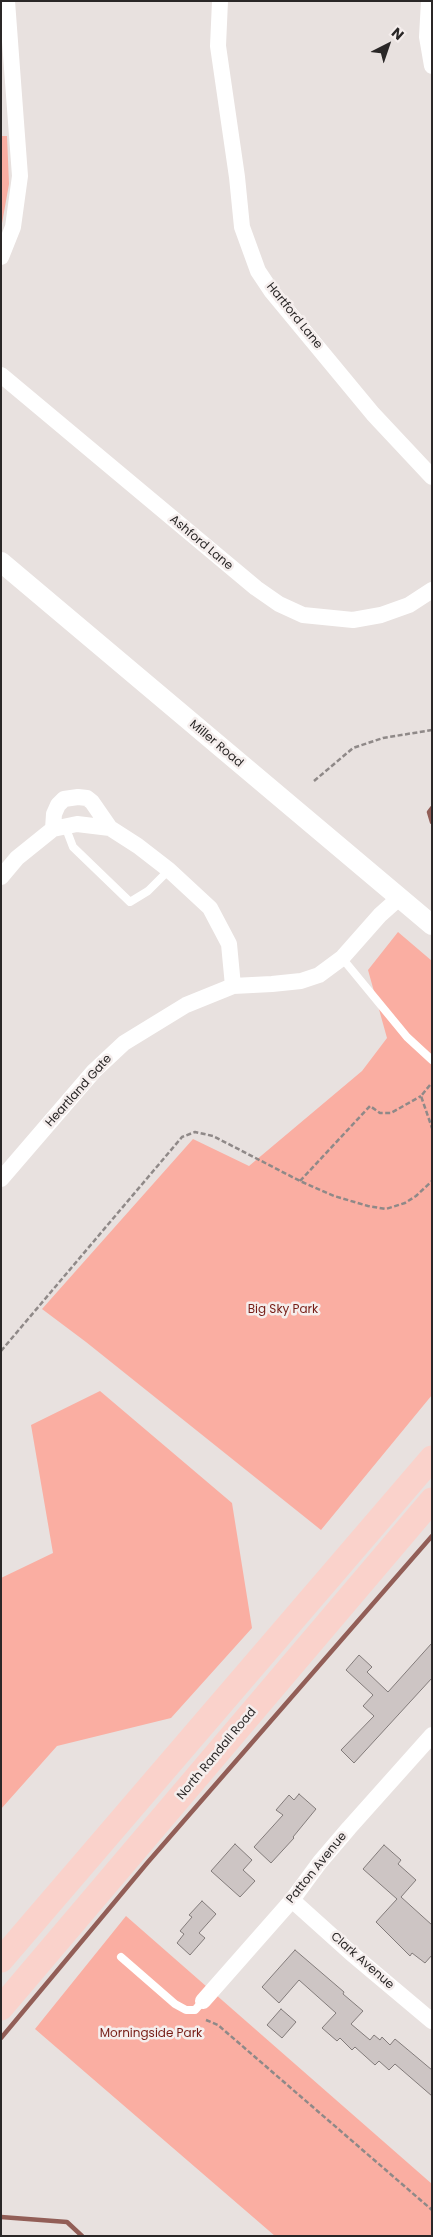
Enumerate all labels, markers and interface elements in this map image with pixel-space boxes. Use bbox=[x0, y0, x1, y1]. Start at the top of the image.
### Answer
north arrow bbox=[363, 20, 413, 70]
text: N bbox=[387, 23, 408, 45]
street label: Hartford Lane bbox=[263, 280, 325, 352]
street label: Ashford Lane bbox=[167, 512, 235, 574]
street label: Miller Road bbox=[186, 717, 246, 771]
street label: Heartland Gate bbox=[43, 1052, 115, 1130]
park label: Big Sky Park bbox=[248, 1303, 318, 1317]
street label: North Randall Road bbox=[174, 1705, 260, 1803]
street label: Patton Avenue bbox=[284, 1829, 350, 1907]
street label: Clark Avenue bbox=[327, 1930, 397, 1992]
park label: Morningside Park bbox=[100, 2027, 202, 2041]

